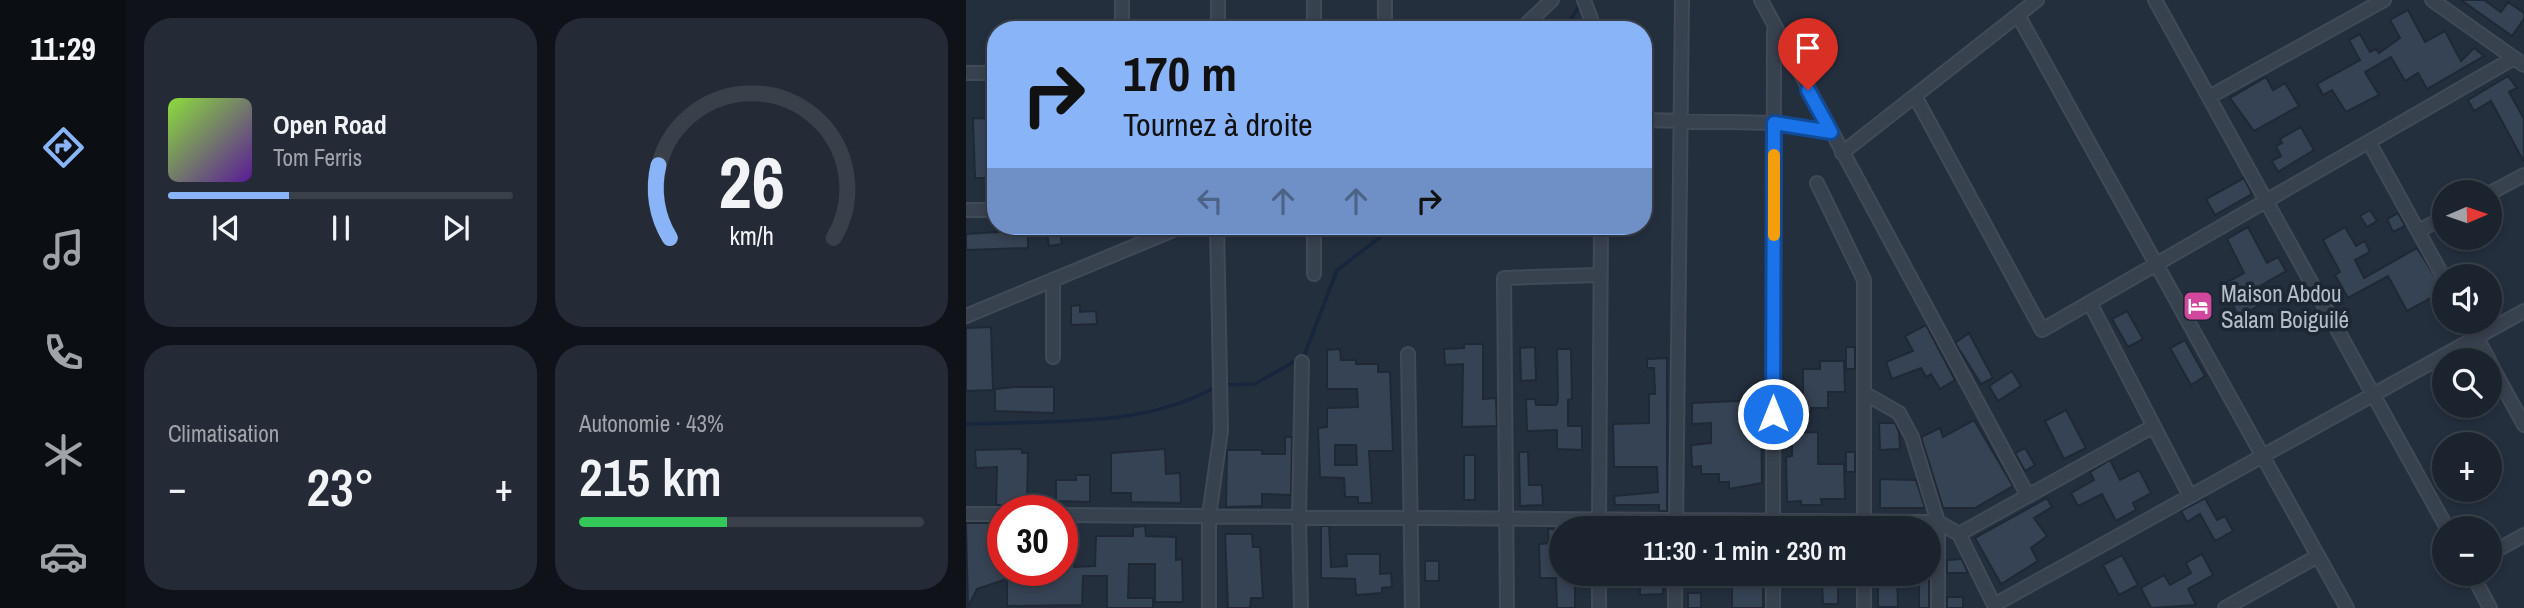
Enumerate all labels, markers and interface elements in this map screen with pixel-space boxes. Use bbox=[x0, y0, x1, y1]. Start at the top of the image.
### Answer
pin bbox=[1778, 18, 1838, 90]
text: 11:29 bbox=[30, 27, 96, 70]
icon: arrive bbox=[1789, 29, 1827, 67]
text: 170 m bbox=[1123, 40, 1237, 106]
icon: right bbox=[1008, 49, 1099, 140]
text: Tournez à droite bbox=[1123, 103, 1313, 146]
text: Open Road bbox=[273, 107, 387, 142]
icon: directions bbox=[39, 123, 88, 172]
text: 26 bbox=[718, 134, 785, 232]
text: Tom Ferris bbox=[273, 142, 362, 173]
north arrow bbox=[2432, 180, 2502, 250]
map controls bbox=[2432, 180, 2502, 586]
icon: left bbox=[1191, 182, 1229, 220]
icon: ahead bbox=[1264, 182, 1302, 220]
icon: ahead bbox=[1337, 182, 1375, 220]
icon: right bbox=[1410, 182, 1448, 220]
icon: previous bbox=[207, 209, 245, 247]
icon: pause bbox=[322, 209, 360, 247]
icon: next bbox=[437, 209, 475, 247]
text: km/h bbox=[729, 219, 774, 253]
icon: music bbox=[39, 225, 88, 274]
button: sound bbox=[2432, 264, 2502, 334]
place label: Maison Abdou Salam Boiguilé bbox=[2221, 278, 2349, 335]
hotel icon: Maison Abdou Salam Boiguilé bbox=[2181, 289, 2215, 323]
icon: phone bbox=[39, 328, 88, 377]
button: search bbox=[2432, 348, 2502, 418]
position arrow bbox=[1736, 377, 1810, 451]
text: Autonomie · 43% bbox=[579, 408, 724, 439]
text: Climatisation bbox=[168, 418, 279, 449]
icon: climate bbox=[39, 430, 88, 479]
button: + bbox=[2432, 432, 2502, 502]
text: 215 km bbox=[579, 442, 722, 512]
text: 23° bbox=[306, 452, 375, 522]
text: − bbox=[168, 462, 186, 513]
text: + bbox=[495, 462, 513, 513]
speed limit sign: 30 bbox=[987, 495, 1078, 586]
button: − bbox=[2432, 516, 2502, 586]
icon: car bbox=[39, 532, 88, 581]
text: 11:30 · 1 min · 230 m bbox=[1643, 533, 1847, 568]

